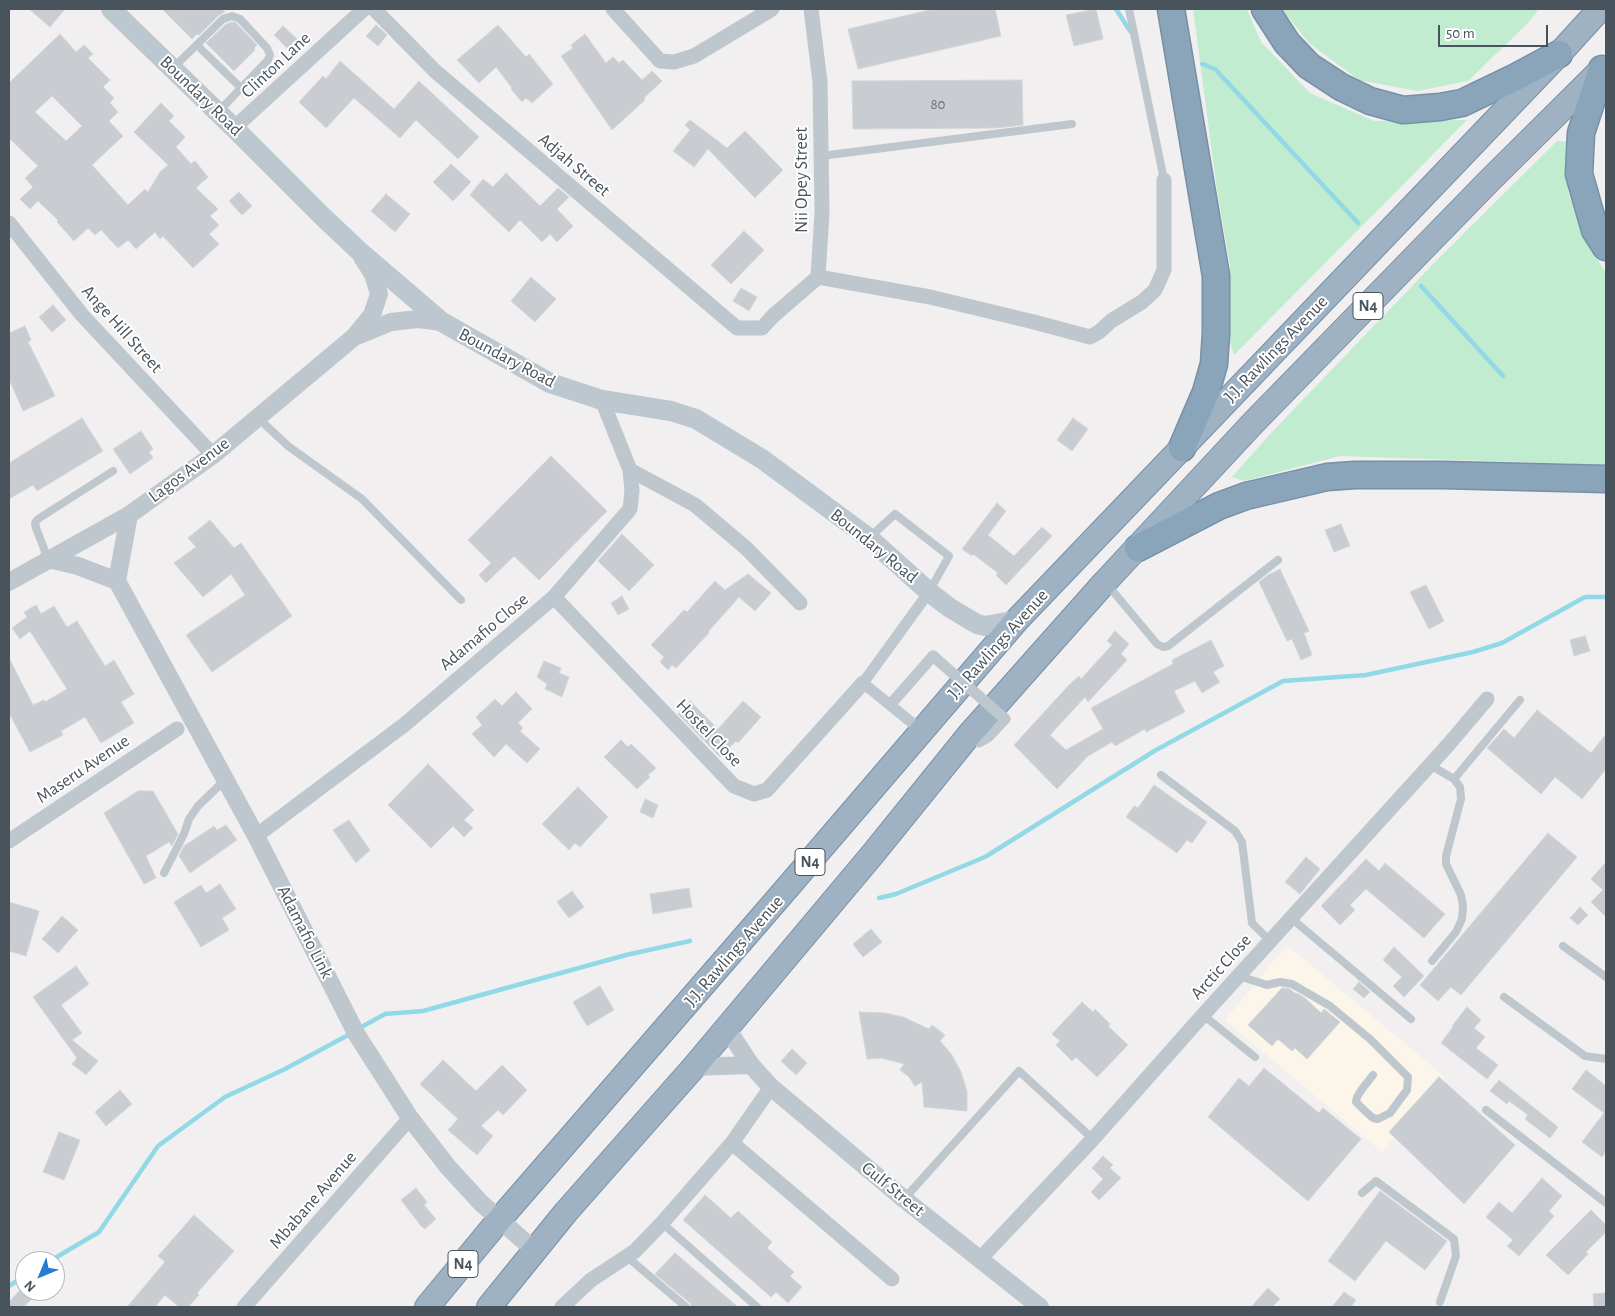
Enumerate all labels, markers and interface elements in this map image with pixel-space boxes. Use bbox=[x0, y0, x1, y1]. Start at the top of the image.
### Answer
scale bar bbox=[1440, 15, 1550, 47]
text: 50 m bbox=[1446, 26, 1475, 41]
street label: Clinton Lane bbox=[237, 27, 315, 103]
street label: Boundary Road bbox=[155, 51, 247, 141]
house number: 80 bbox=[930, 95, 946, 113]
street label: Nii Opey Street bbox=[791, 127, 813, 233]
street label: Adjah Street bbox=[534, 129, 614, 201]
street label: Ange Hill Street bbox=[77, 281, 167, 377]
street label: J.J. Rawlings Avenue bbox=[1220, 291, 1332, 407]
road number: N4 bbox=[1353, 292, 1383, 320]
street label: Boundary Road bbox=[455, 323, 559, 393]
street label: Lagos Avenue bbox=[144, 433, 234, 507]
street label: Boundary Road bbox=[826, 504, 922, 588]
street label: J.J. Rawlings Avenue bbox=[943, 585, 1053, 703]
street label: Adamafio Close bbox=[435, 589, 533, 675]
street label: Hostel Close bbox=[671, 694, 747, 772]
street label: Maseru Avenue bbox=[32, 730, 134, 808]
road number: N4 bbox=[795, 849, 825, 876]
street label: Adamafio Link bbox=[272, 882, 338, 982]
street label: J.J. Rawlings Avenue bbox=[680, 891, 788, 1011]
street label: Arctic Close bbox=[1186, 930, 1256, 1004]
street label: Mbabane Avenue bbox=[265, 1147, 361, 1253]
street label: Gulf Street bbox=[857, 1157, 929, 1221]
road number: N4 bbox=[448, 1250, 478, 1278]
north arrow bbox=[15, 1251, 65, 1301]
text: N bbox=[22, 1278, 38, 1294]

